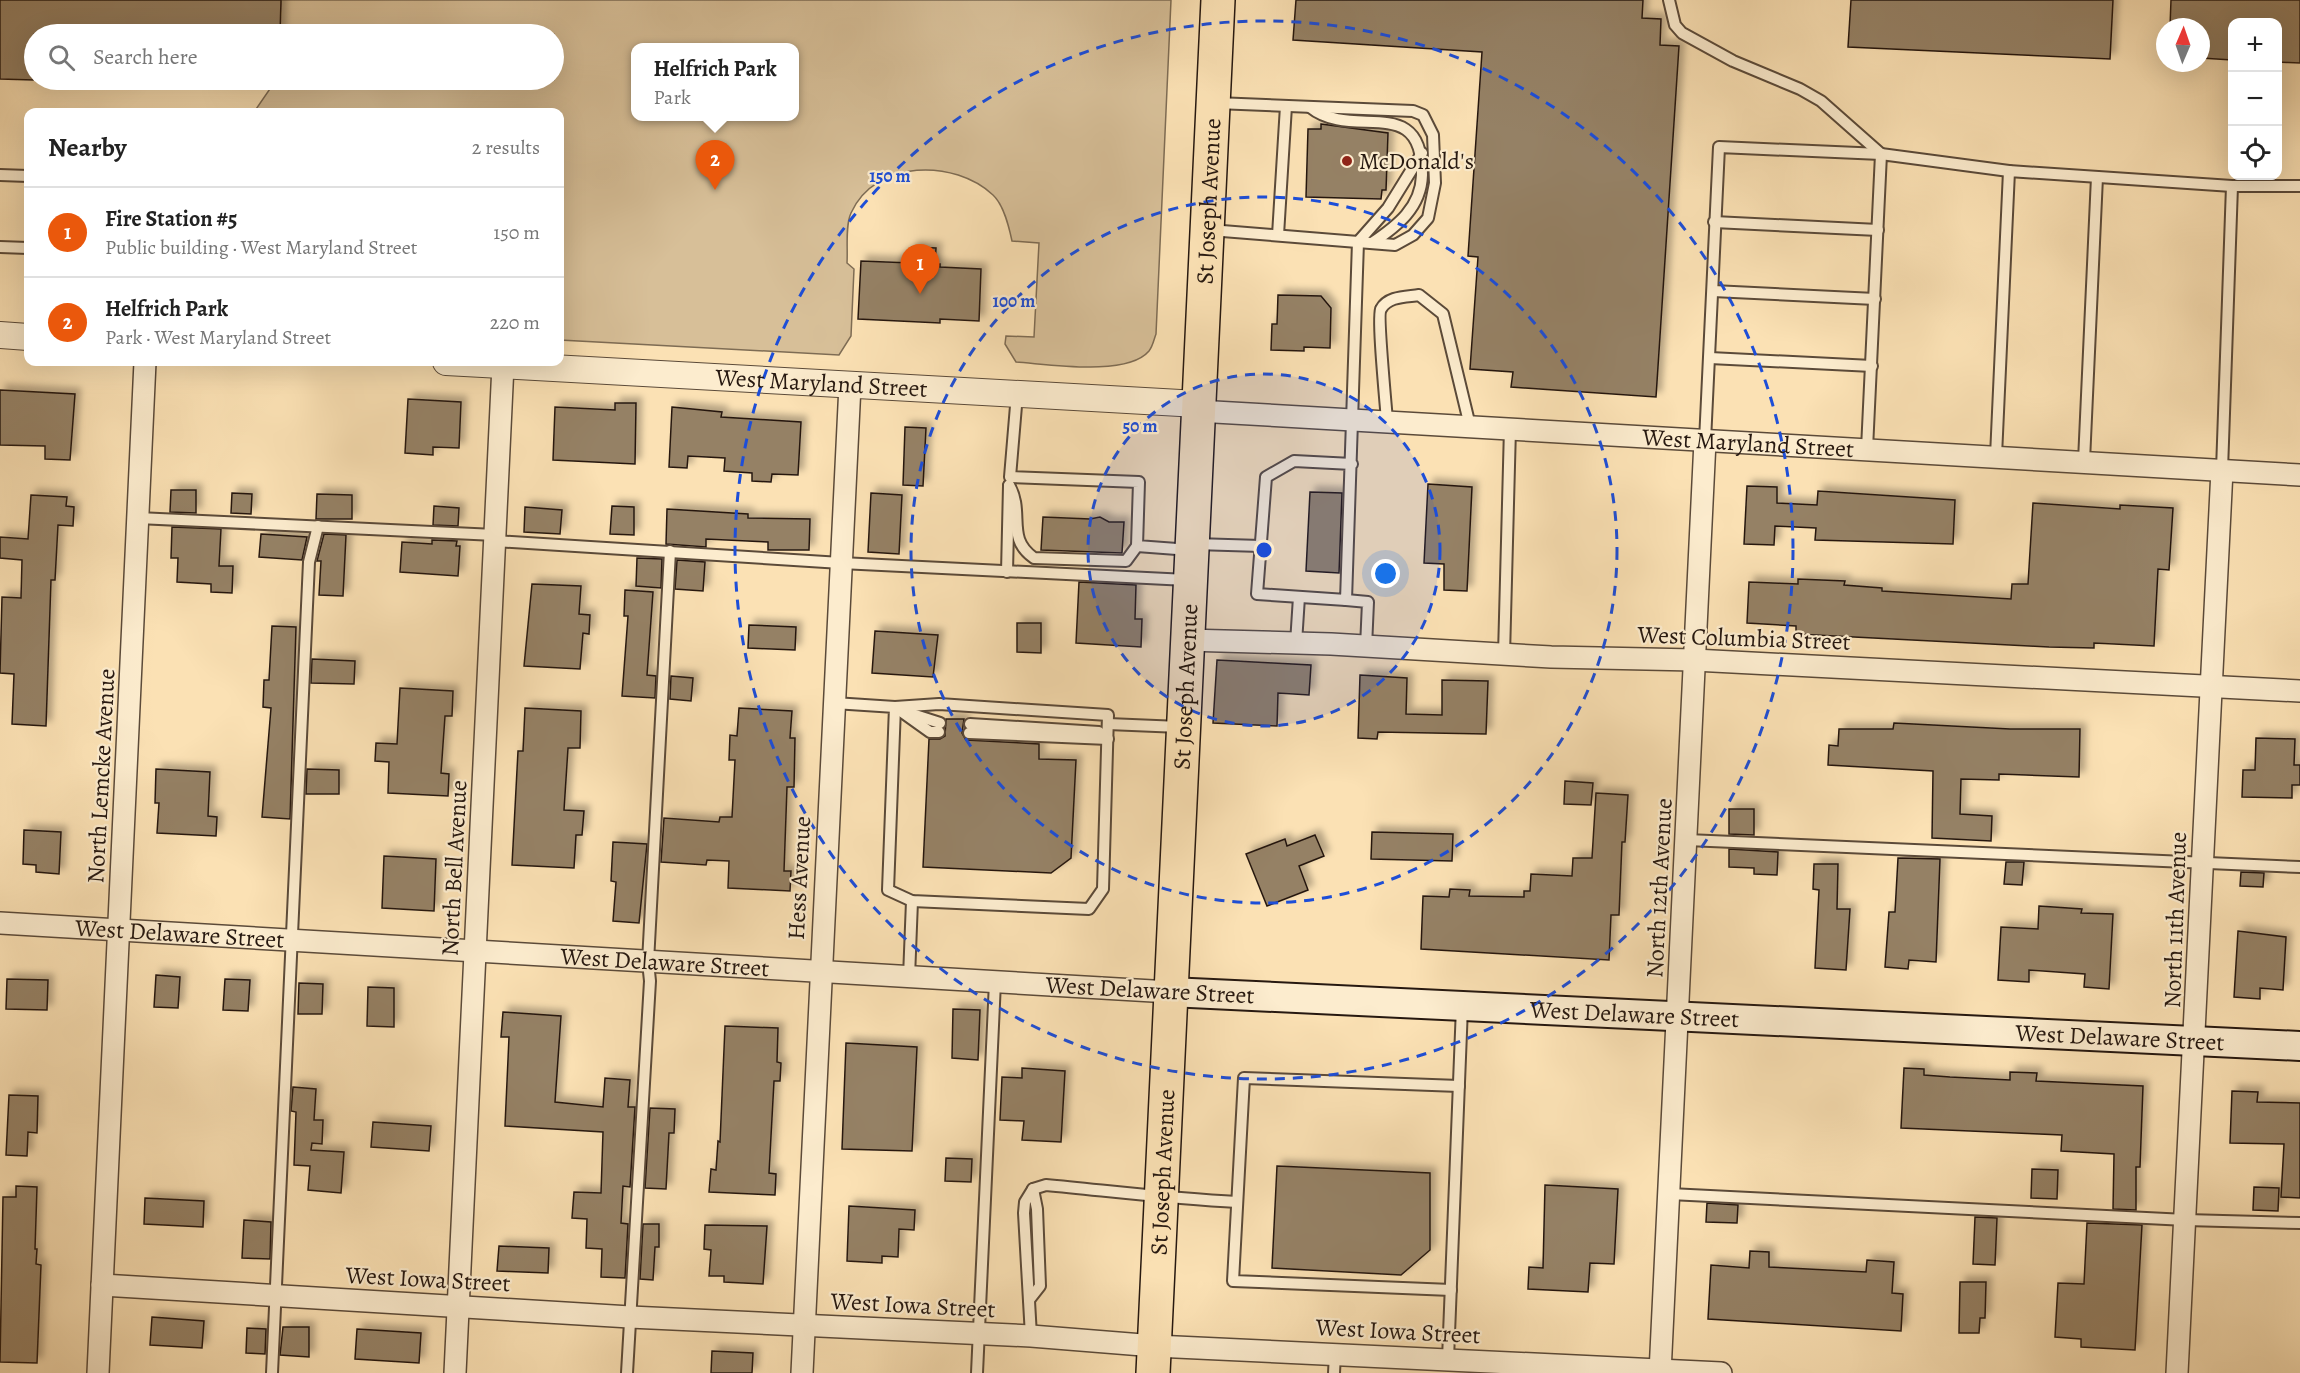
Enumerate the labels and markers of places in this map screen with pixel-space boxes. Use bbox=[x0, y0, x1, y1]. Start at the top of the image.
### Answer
pin: 2 bbox=[696, 140, 734, 190]
place label: McDonald's bbox=[1359, 145, 1474, 177]
marker: McDonald's bbox=[1340, 154, 1354, 168]
pin: 1 bbox=[900, 244, 940, 294]
centre of rings bbox=[1254, 540, 1274, 560]

